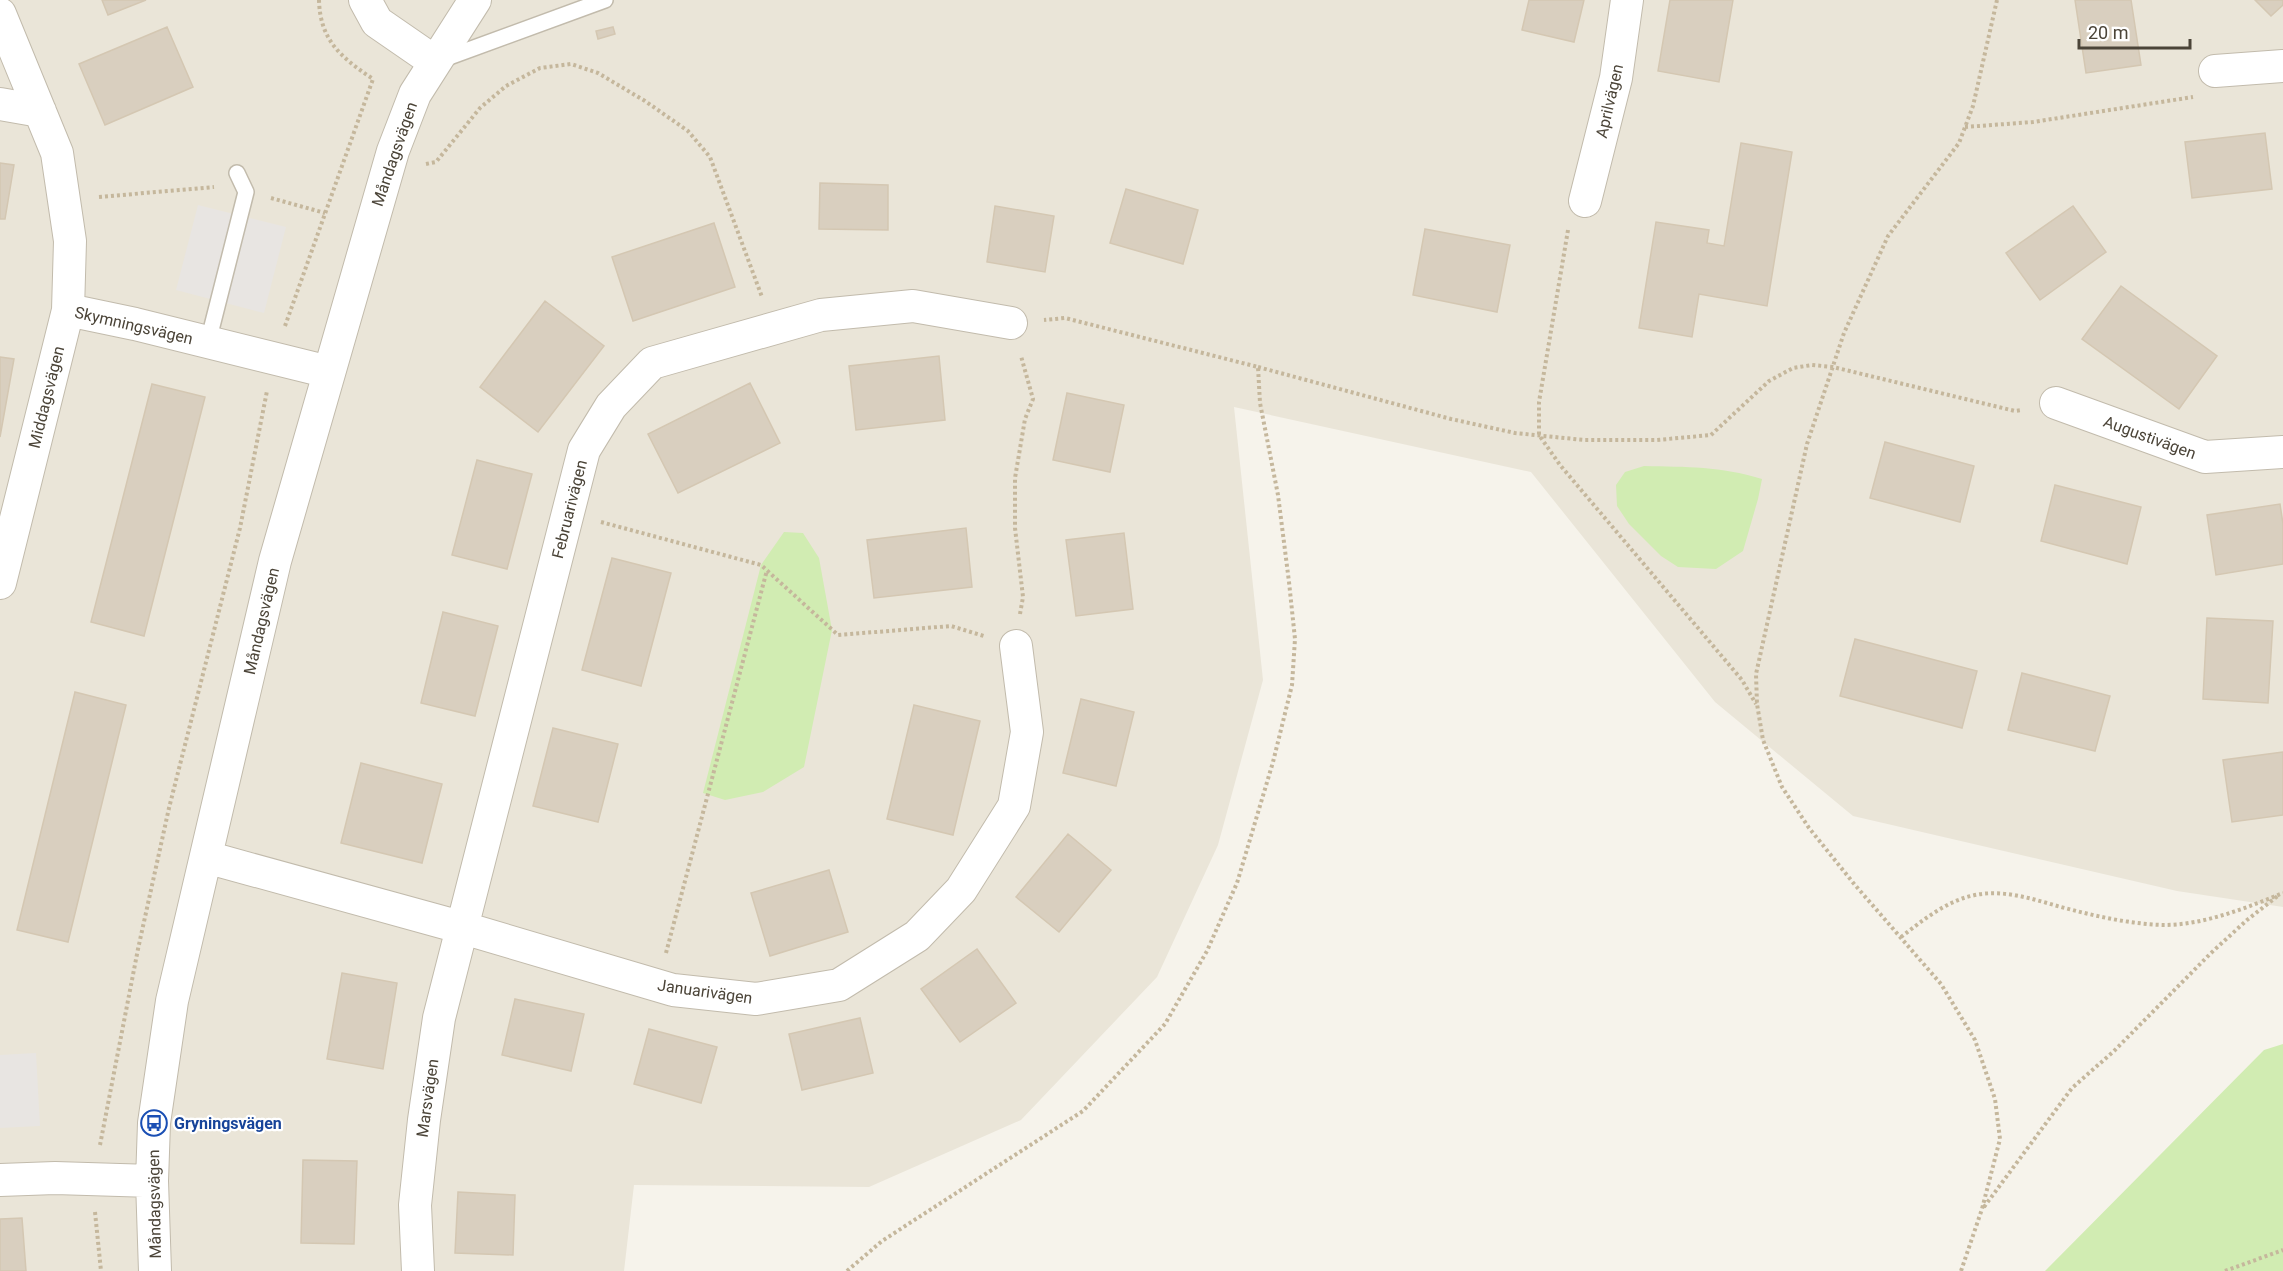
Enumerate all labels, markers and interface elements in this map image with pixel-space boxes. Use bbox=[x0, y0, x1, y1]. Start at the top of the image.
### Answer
scale bar bbox=[2079, 12, 2190, 50]
text: 20 m bbox=[2088, 22, 2128, 43]
street label: Aprilvägen bbox=[1592, 62, 1627, 140]
street label: Måndagsvägen bbox=[368, 99, 421, 209]
street label: Skymningsvägen bbox=[73, 303, 195, 348]
street label: Middagsvägen bbox=[25, 344, 68, 450]
street label: Augustivägen bbox=[2101, 412, 2199, 463]
street label: Februarivägen bbox=[548, 458, 591, 560]
street label: Måndagsvägen bbox=[240, 566, 283, 676]
street label: Januarivägen bbox=[656, 975, 754, 1008]
street label: Marsvägen bbox=[413, 1058, 442, 1139]
bus stop icon: Gryningsvägen bbox=[139, 1108, 169, 1138]
place label: Gryningsvägen bbox=[174, 1114, 282, 1133]
street label: Måndagsvägen bbox=[144, 1149, 165, 1259]

